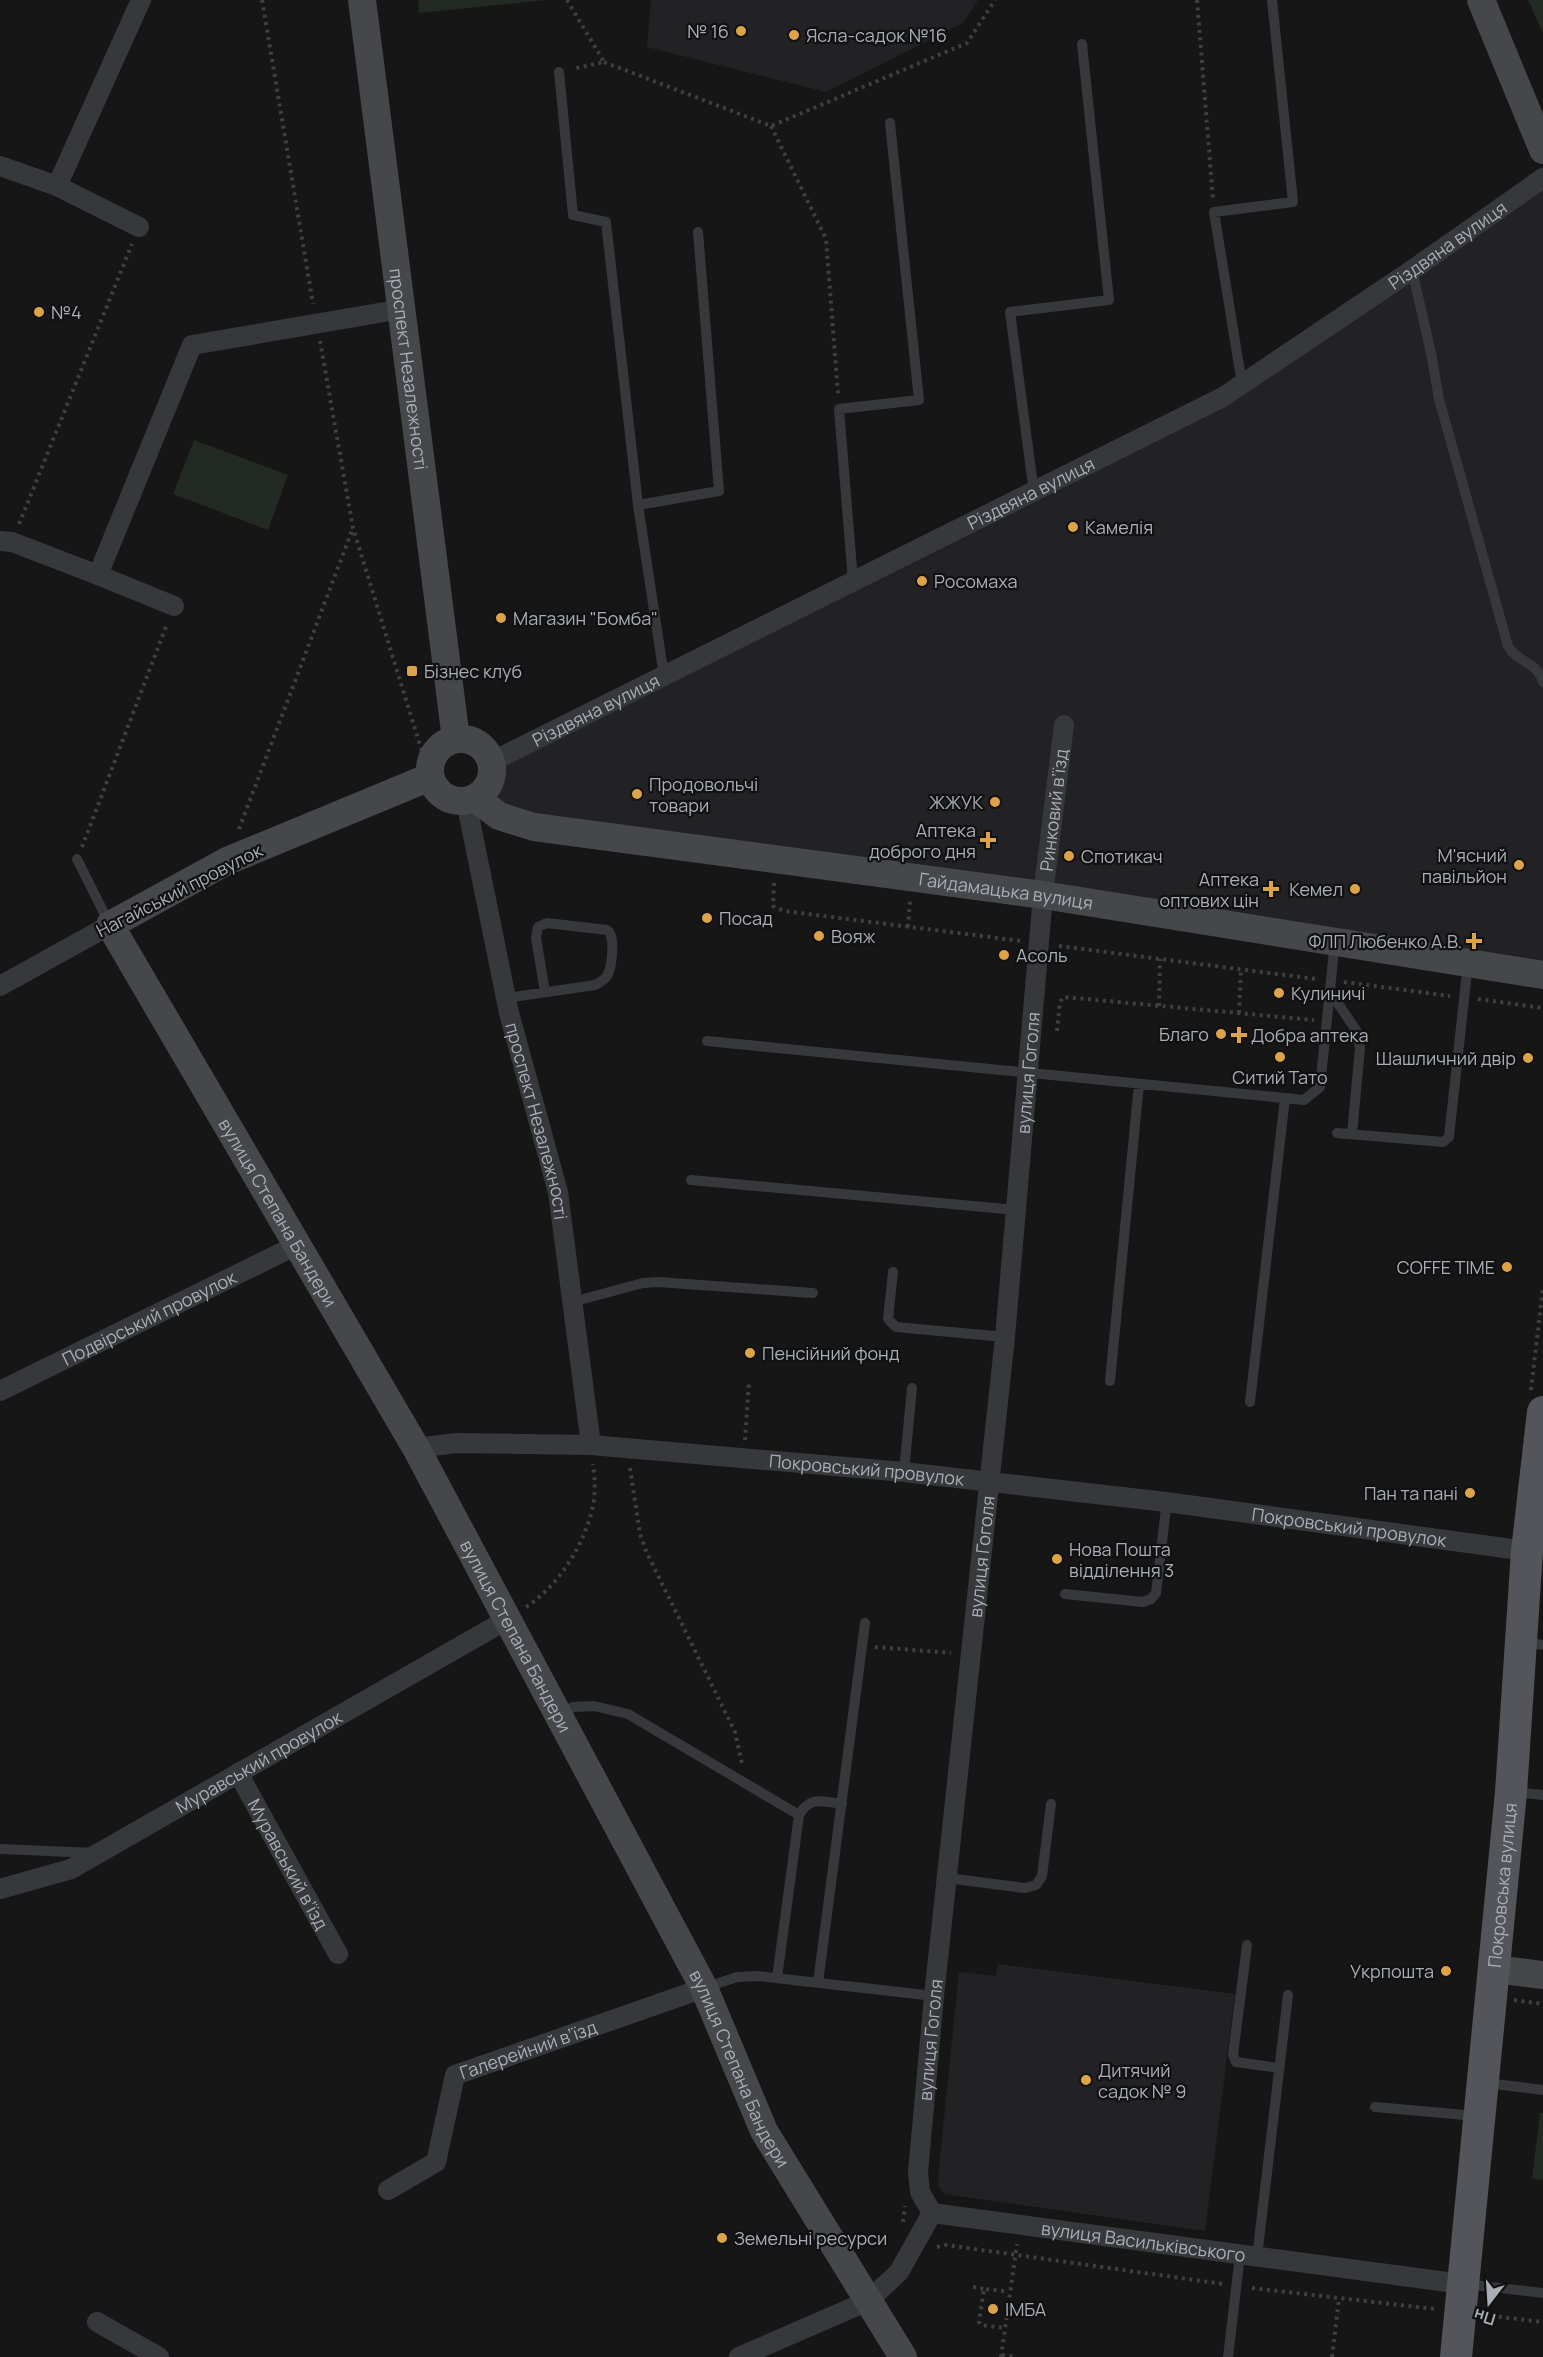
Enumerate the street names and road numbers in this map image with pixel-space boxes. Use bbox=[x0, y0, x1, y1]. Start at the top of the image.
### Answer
street label: Різдвяна вулиця bbox=[1383, 195, 1511, 295]
street label: проспект Незалежності bbox=[384, 267, 434, 471]
street label: Різдвяна вулиця bbox=[963, 451, 1098, 535]
street label: Різдвяна вулиця bbox=[528, 668, 663, 752]
street label: Ринковий в’їзд bbox=[1034, 747, 1073, 873]
street label: Нагайський провулок bbox=[92, 837, 267, 942]
street label: Гайдамацька вулиця bbox=[918, 867, 1095, 915]
street label: вулиця Гоголя bbox=[1011, 1011, 1045, 1135]
street label: проспект Незалежності bbox=[500, 1020, 573, 1221]
street label: вулиця Степана Бандери bbox=[214, 1114, 343, 1311]
street label: Подвірський провулок bbox=[58, 1264, 241, 1371]
street label: Покровський провулок bbox=[768, 1448, 967, 1491]
street label: вулиця Гоголя bbox=[963, 1495, 1000, 1618]
street label: Покровський провулок bbox=[1250, 1502, 1449, 1552]
street label: вулиця Степана Бандери bbox=[455, 1536, 577, 1736]
street label: Муравський провулок bbox=[171, 1704, 347, 1819]
street label: Муравський в’їзд bbox=[243, 1794, 334, 1934]
street label: Покровська вулиця bbox=[1482, 1802, 1522, 1969]
street label: вулиця Степана Бандери bbox=[684, 1965, 795, 2172]
street label: вулиця Гоголя bbox=[913, 1978, 948, 2102]
street label: Галерейний в’їзд bbox=[456, 2014, 600, 2084]
street label: вулиця Васильківського bbox=[1040, 2216, 1247, 2267]

